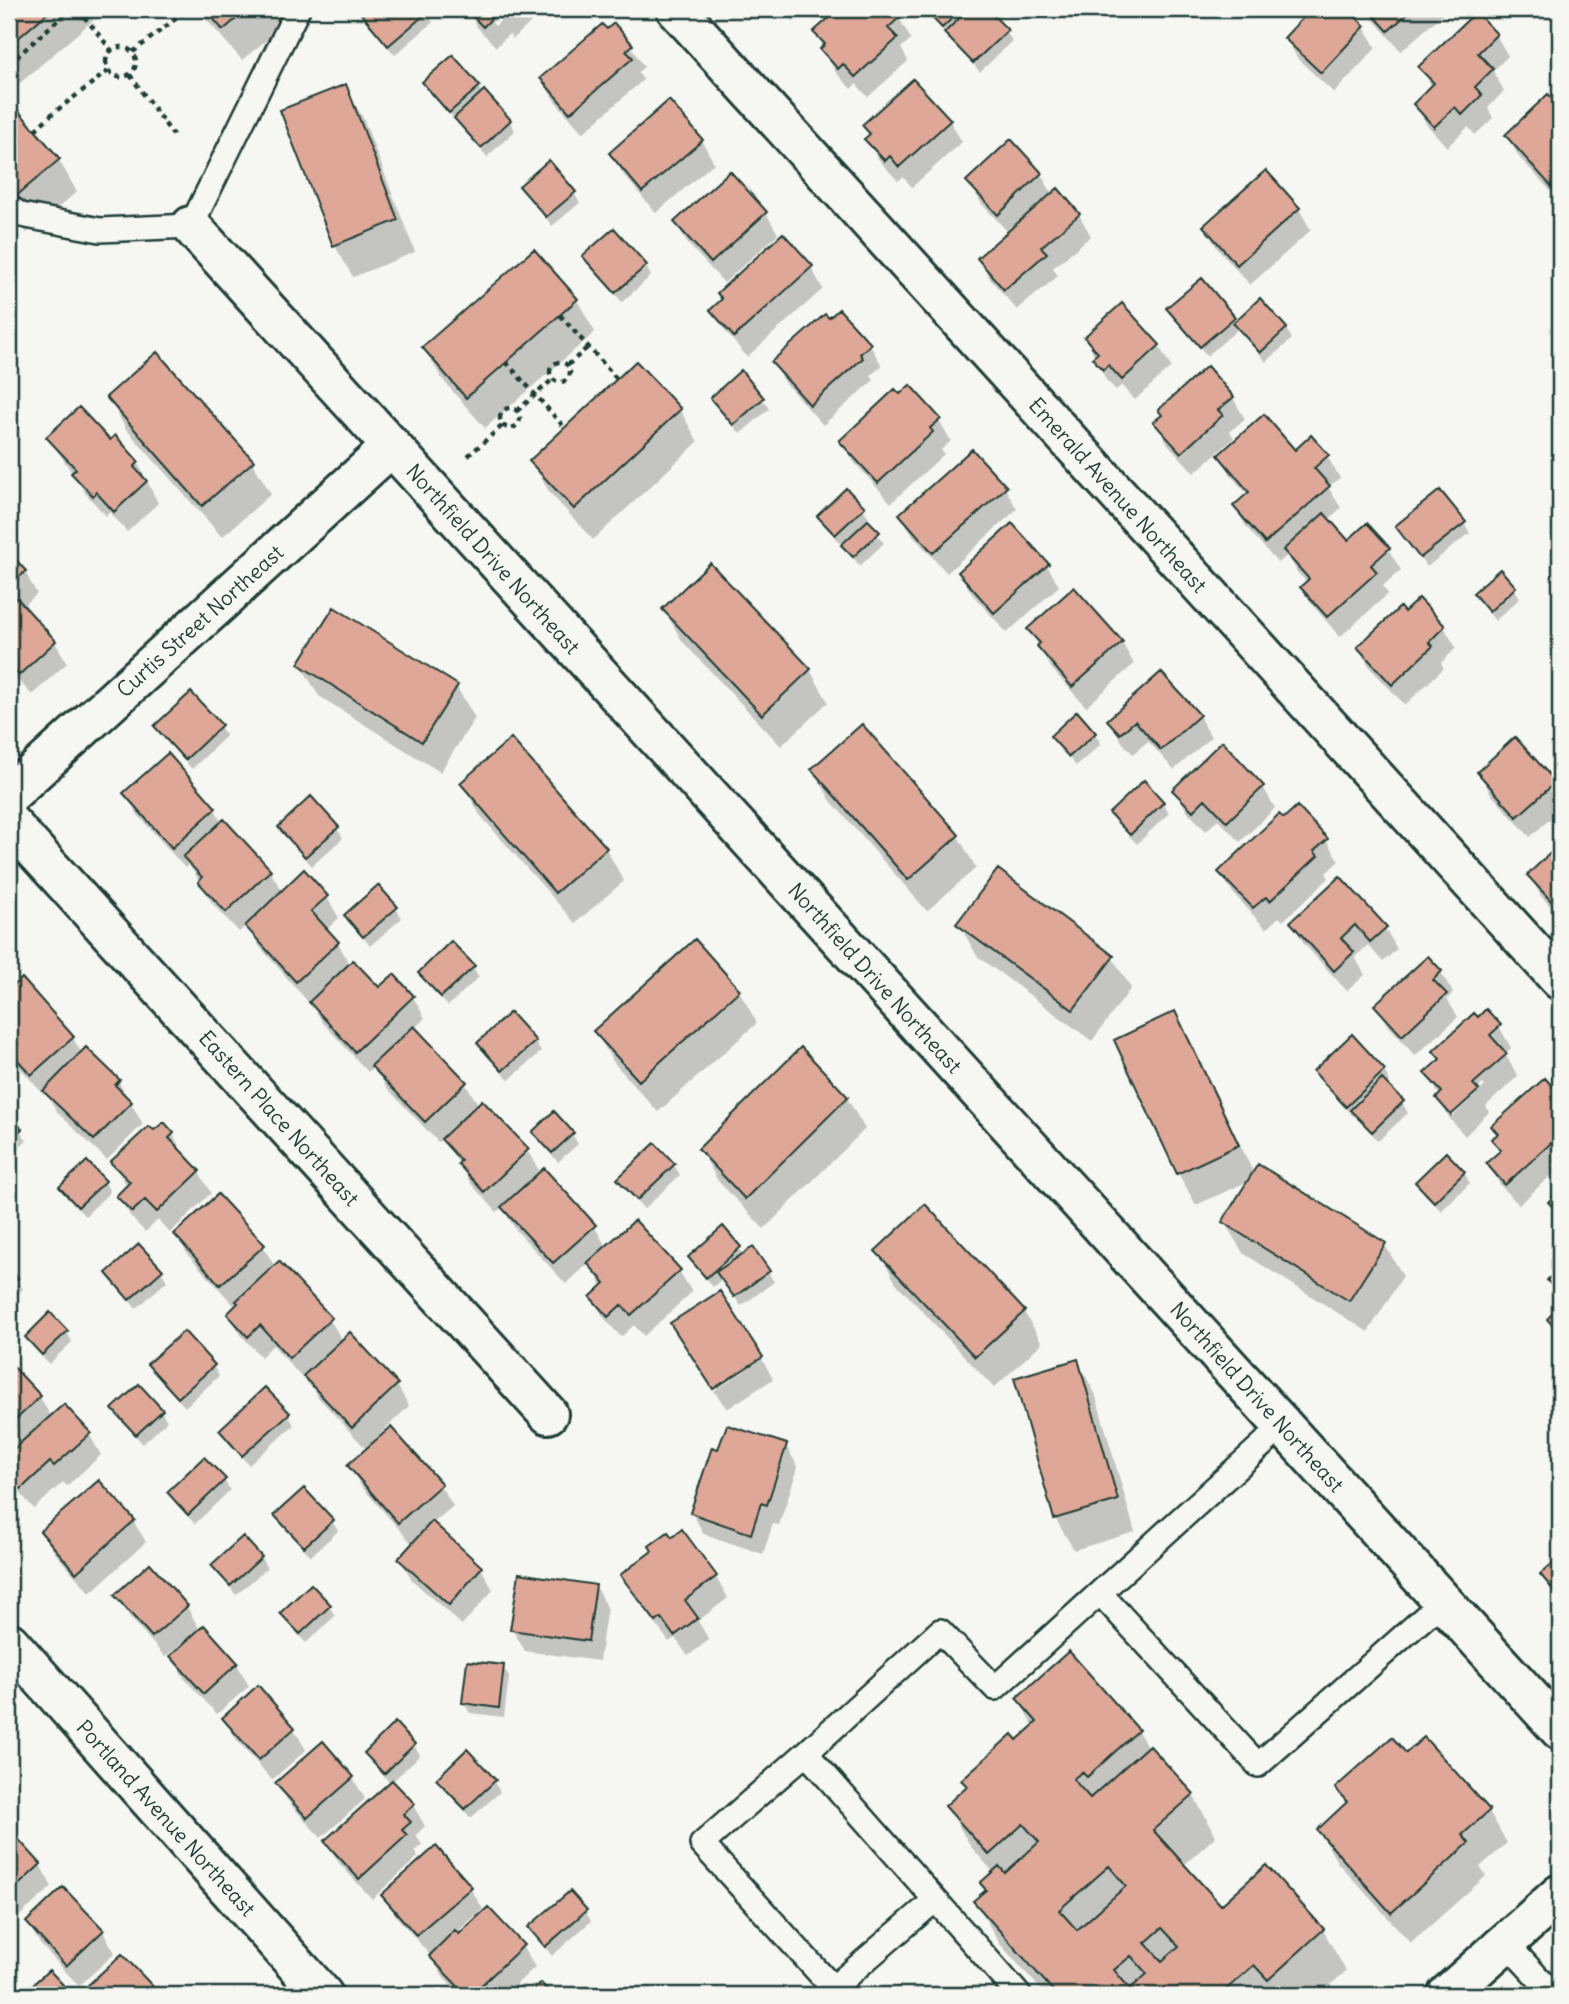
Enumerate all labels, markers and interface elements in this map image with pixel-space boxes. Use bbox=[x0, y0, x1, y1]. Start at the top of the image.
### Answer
street label: Emerald Avenue Northeast bbox=[1023, 392, 1213, 598]
street label: Northfield Drive Northeast bbox=[400, 458, 586, 660]
street label: Curtis Street Northeast bbox=[111, 539, 289, 703]
street label: Northfield Drive Northeast bbox=[782, 877, 968, 1079]
street label: Eastern Place Northeast bbox=[193, 1025, 365, 1211]
street label: Northfield Drive Northeast bbox=[1164, 1296, 1350, 1498]
street label: Portland Avenue Northeast bbox=[71, 1714, 261, 1922]

